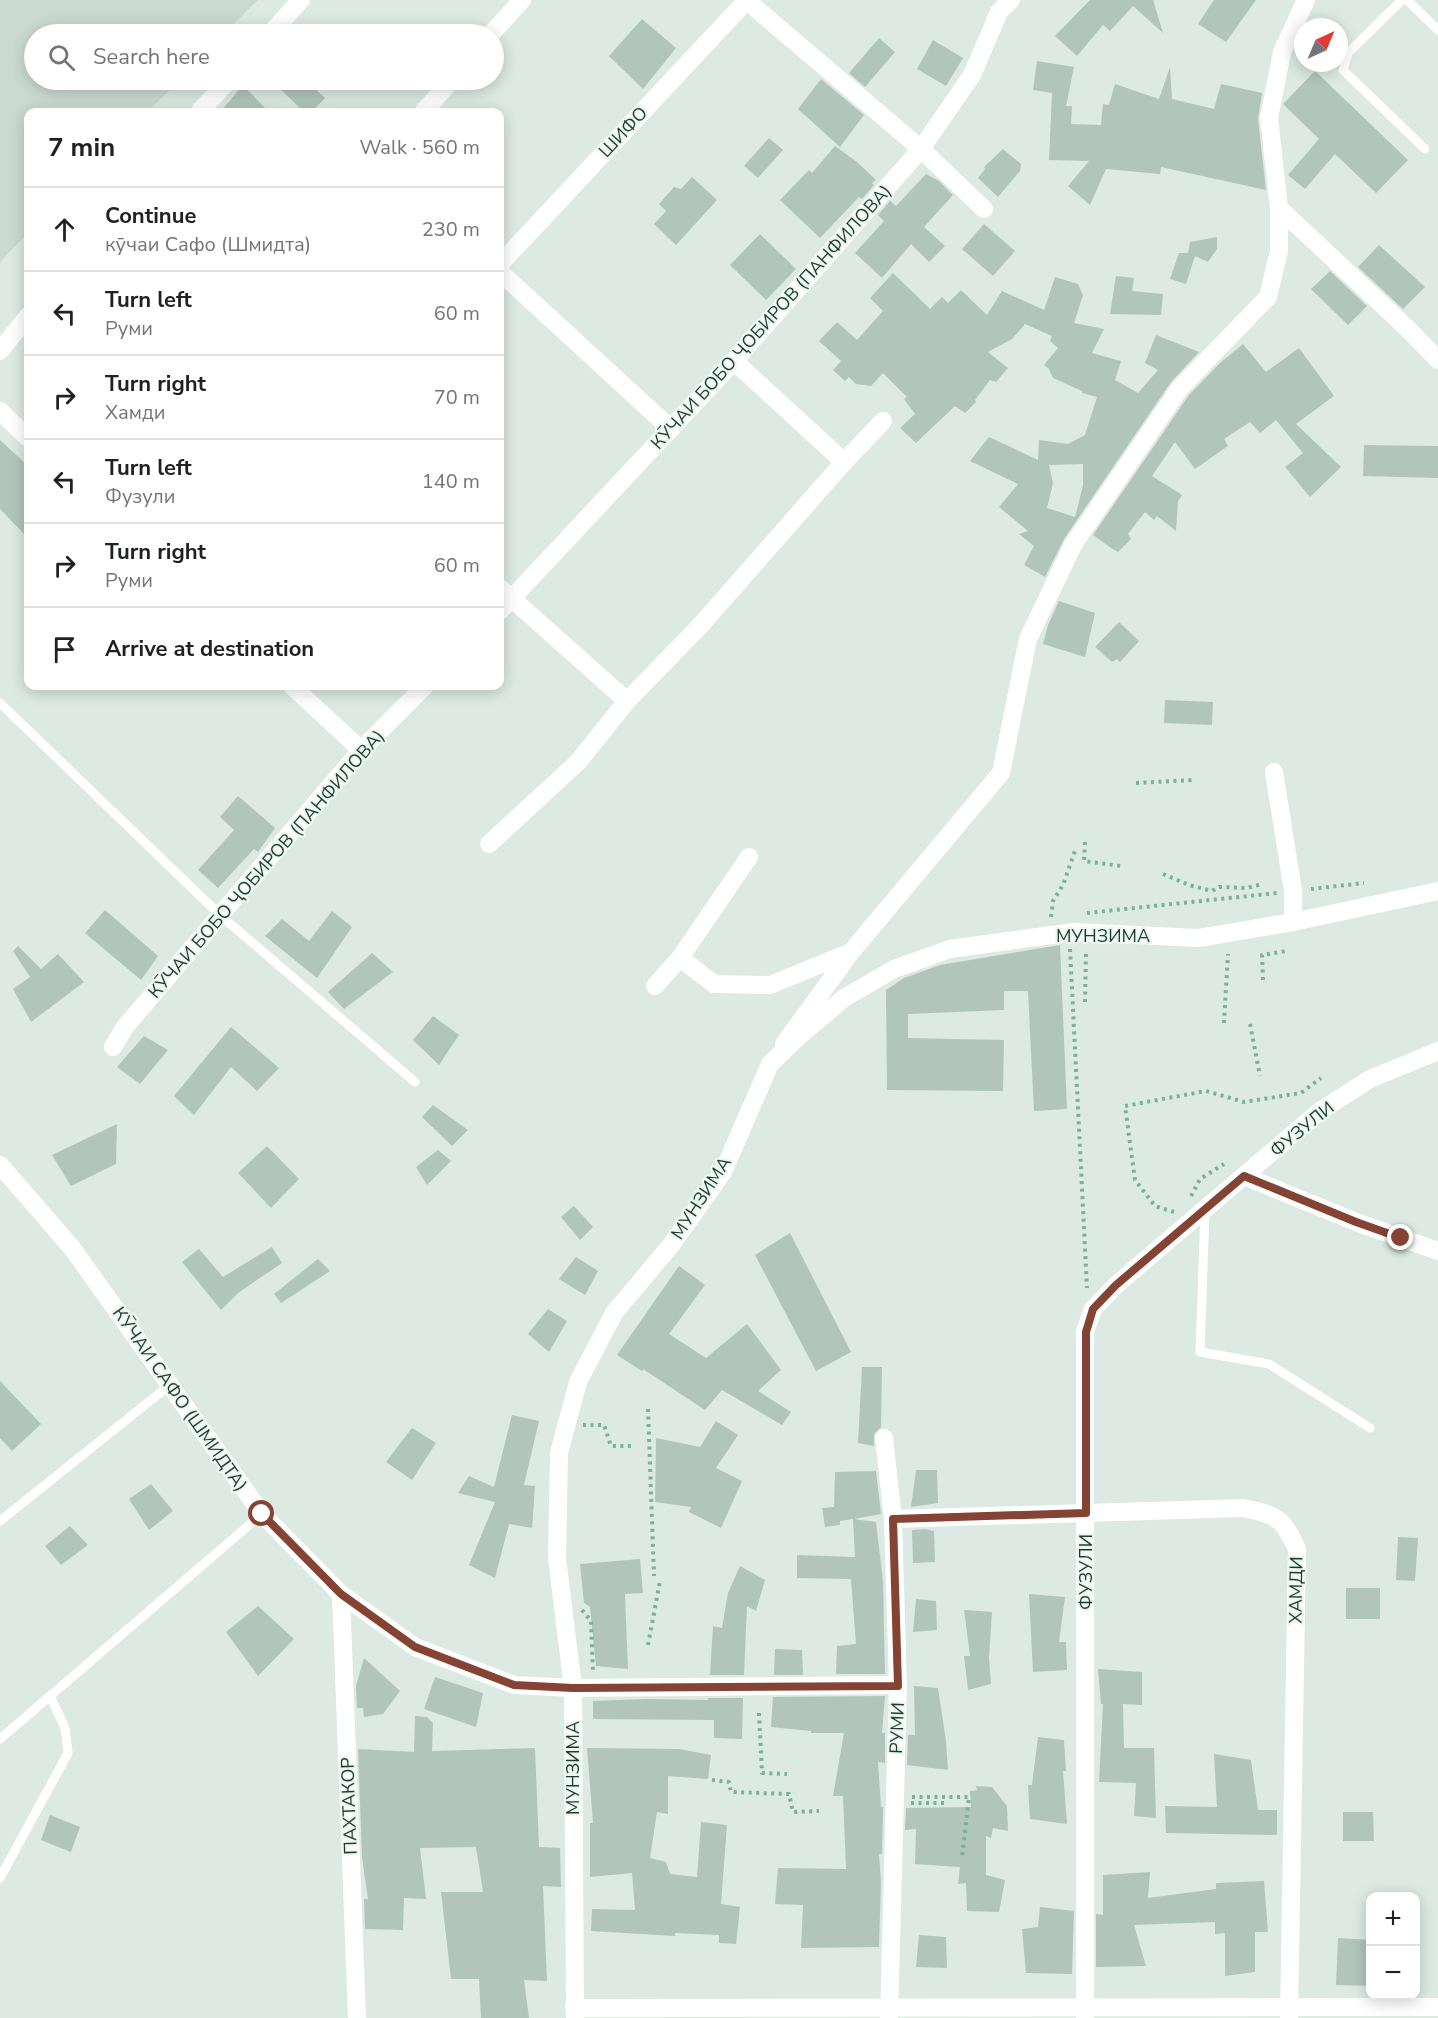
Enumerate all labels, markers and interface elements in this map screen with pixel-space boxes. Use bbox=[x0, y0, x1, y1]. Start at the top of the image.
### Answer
north arrow bbox=[1294, 18, 1348, 72]
search box bbox=[24, 24, 504, 90]
icon: search bbox=[45, 41, 78, 74]
text: Search here bbox=[93, 42, 210, 72]
street label: ШИФО bbox=[593, 101, 653, 163]
text: 7 min bbox=[48, 130, 115, 165]
text: Walk · 560 m bbox=[360, 134, 480, 161]
street label: КӮЧАИ БОБО ҶОБИРОВ (ПАНФИЛОВА) bbox=[645, 179, 897, 455]
text: Continue bbox=[105, 201, 196, 231]
icon: ahead bbox=[48, 213, 81, 246]
text: 230 m bbox=[422, 216, 480, 243]
text: кӯчаи Сафо (Шмидта) bbox=[105, 231, 311, 258]
text: Turn left bbox=[105, 285, 192, 315]
icon: left bbox=[48, 297, 81, 330]
text: 60 m bbox=[434, 300, 480, 327]
text: Руми bbox=[105, 315, 153, 342]
text: Turn right bbox=[105, 369, 206, 399]
icon: right bbox=[48, 381, 81, 414]
text: 70 m bbox=[434, 384, 480, 411]
text: Хамди bbox=[105, 399, 165, 426]
text: Turn left bbox=[105, 453, 192, 483]
icon: left bbox=[48, 465, 81, 498]
text: 140 m bbox=[422, 468, 480, 495]
text: Фузули bbox=[105, 483, 175, 510]
text: Turn right bbox=[105, 537, 206, 567]
icon: right bbox=[48, 549, 81, 582]
text: 60 m bbox=[434, 552, 480, 579]
text: Руми bbox=[105, 567, 153, 594]
icon: arrive bbox=[48, 633, 81, 666]
text: Arrive at destination bbox=[105, 634, 314, 664]
street label: КӮЧАИ БОБО ҶОБИРОВ (ПАНФИЛОВА) bbox=[143, 725, 389, 1003]
street label: МУНЗИМА bbox=[1056, 924, 1150, 948]
street label: ФУЗУЛИ bbox=[1265, 1096, 1339, 1162]
street label: МУНЗИМА bbox=[665, 1152, 737, 1244]
route end bbox=[1387, 1224, 1413, 1250]
street label: КӮЧАИ САФО (ШМИДТА) bbox=[107, 1302, 253, 1496]
route start bbox=[248, 1500, 274, 1526]
street label: ФУЗУЛИ bbox=[1074, 1534, 1098, 1610]
street label: ХАМДИ bbox=[1283, 1556, 1309, 1624]
street label: РУМИ bbox=[884, 1702, 910, 1754]
street label: МУНЗИМА bbox=[561, 1721, 585, 1815]
street label: ПАХТАКОР bbox=[335, 1757, 363, 1855]
map controls bbox=[1366, 1892, 1420, 2000]
button: + bbox=[1366, 1892, 1420, 1946]
button: − bbox=[1366, 1946, 1420, 2000]

